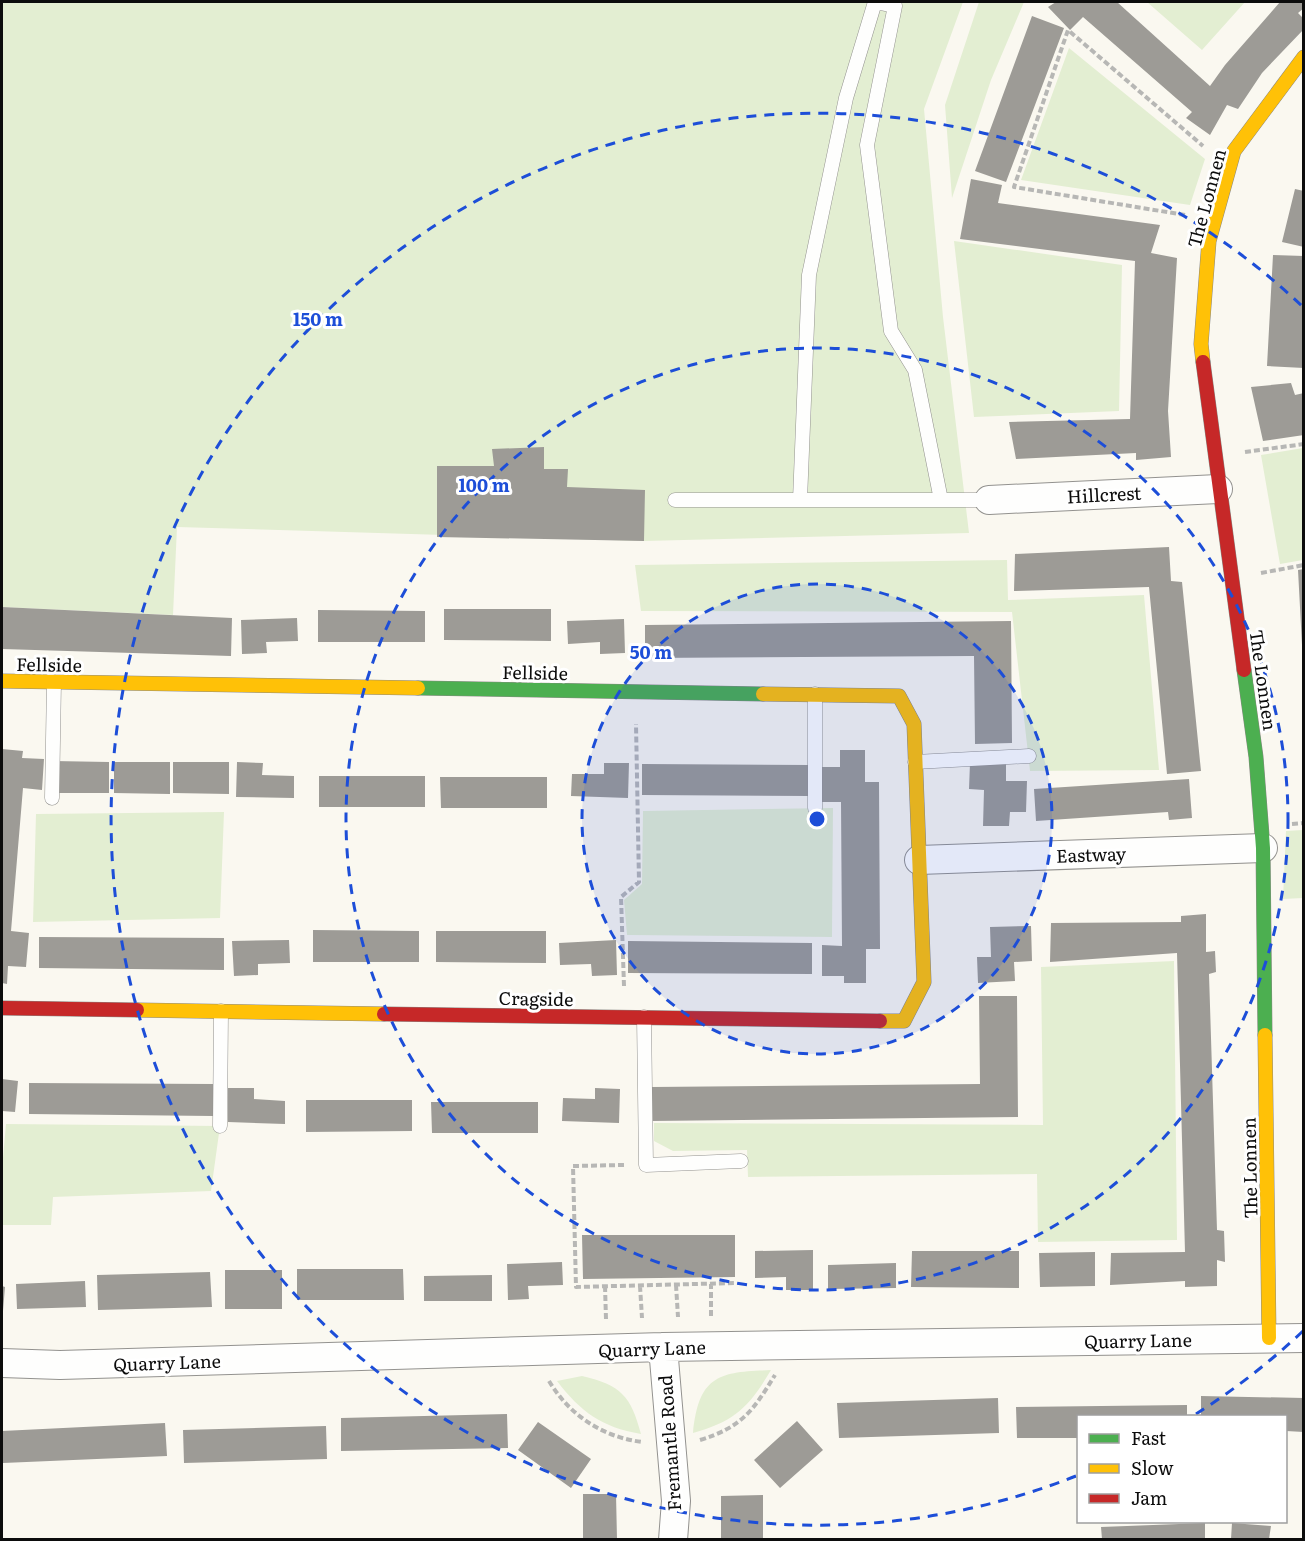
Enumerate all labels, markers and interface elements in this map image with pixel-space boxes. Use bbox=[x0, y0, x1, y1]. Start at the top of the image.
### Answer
street label: The Lonnen bbox=[1180, 145, 1232, 251]
text: 150 m bbox=[293, 305, 343, 332]
text: 100 m bbox=[458, 471, 510, 498]
street label: Hillcrest bbox=[1066, 479, 1143, 509]
street label: The Lonnen bbox=[1244, 628, 1284, 732]
text: 50 m bbox=[630, 638, 672, 665]
street label: Fellside bbox=[16, 650, 82, 678]
street label: Fellside bbox=[502, 658, 568, 686]
centre of rings bbox=[807, 809, 827, 829]
street label: Eastway bbox=[1055, 839, 1127, 869]
street label: Cragside bbox=[498, 984, 574, 1012]
street label: The Lonnen bbox=[1235, 1117, 1263, 1219]
street label: Quarry Lane bbox=[1084, 1326, 1192, 1354]
street label: Quarry Lane bbox=[598, 1333, 706, 1363]
street label: Quarry Lane bbox=[113, 1347, 221, 1377]
street label: Fremantle Road bbox=[651, 1374, 687, 1512]
legend bbox=[1077, 1415, 1287, 1523]
text: Fast bbox=[1131, 1424, 1167, 1451]
text: Slow bbox=[1131, 1454, 1174, 1481]
text: Jam bbox=[1131, 1484, 1167, 1511]

